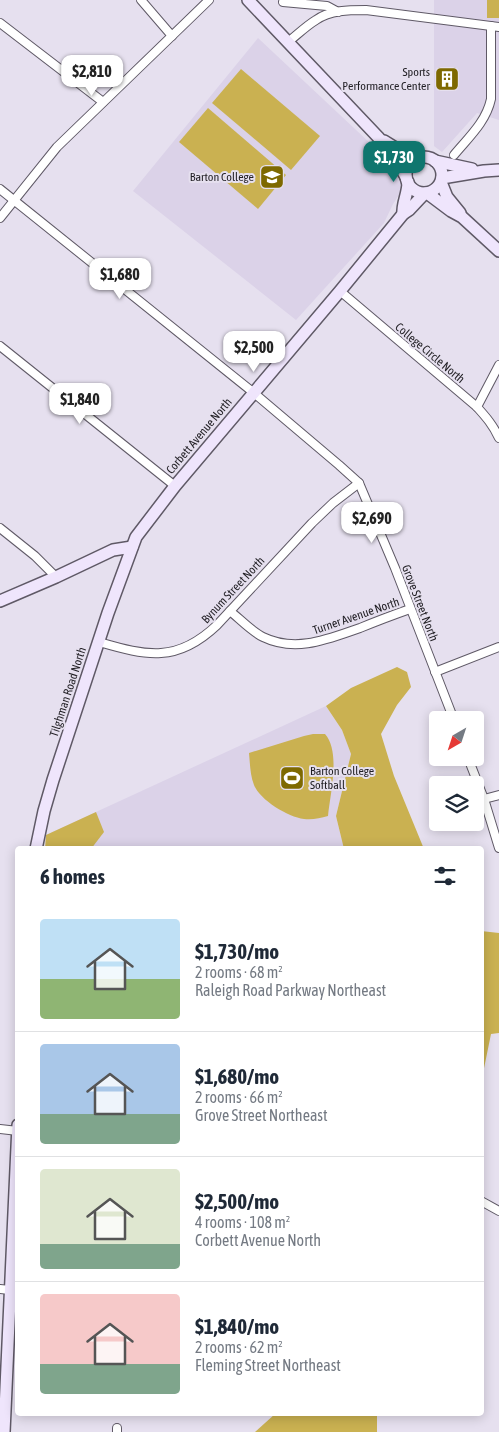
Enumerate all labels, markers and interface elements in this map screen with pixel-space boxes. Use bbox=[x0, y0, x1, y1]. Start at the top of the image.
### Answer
pin: $2,810 bbox=[51, 54, 133, 97]
text: $2,810 bbox=[72, 62, 112, 80]
place label: Sports Performance Center bbox=[342, 65, 430, 93]
building icon: Sports Performance Center bbox=[434, 66, 460, 92]
pin: $1,730 bbox=[353, 140, 435, 183]
text: $1,730 bbox=[374, 148, 414, 166]
school or university icon: Barton College bbox=[259, 164, 285, 190]
place label: Barton College bbox=[190, 170, 254, 184]
pin: $1,680 bbox=[79, 258, 161, 300]
text: $1,680 bbox=[100, 265, 140, 283]
street label: College Circle North bbox=[392, 320, 468, 386]
pin: $2,500 bbox=[213, 330, 295, 373]
text: $2,500 bbox=[234, 338, 274, 356]
pin: $1,840 bbox=[39, 382, 121, 425]
text: $1,840 bbox=[60, 390, 100, 408]
street label: Corbett Avenue North bbox=[163, 395, 235, 477]
pin: $2,690 bbox=[331, 502, 413, 544]
text: $2,690 bbox=[352, 509, 392, 527]
street label: Bynum Street North bbox=[199, 554, 267, 626]
street label: Grove Street North bbox=[399, 563, 441, 643]
street label: Turner Avenue North bbox=[311, 595, 401, 637]
street label: Tilghman Road North bbox=[47, 645, 89, 739]
north arrow bbox=[429, 711, 484, 766]
map controls bbox=[429, 711, 484, 831]
place label: Barton College Softball bbox=[310, 764, 374, 792]
sports icon: Barton College Softball bbox=[279, 765, 305, 791]
button: layers bbox=[429, 776, 484, 831]
icon: filters bbox=[431, 862, 459, 890]
text: 6 homes bbox=[40, 864, 105, 888]
icon: home bbox=[80, 939, 140, 999]
text: $1,730/mo bbox=[195, 939, 279, 963]
text: 2 rooms · 68 m² bbox=[195, 963, 283, 981]
text: Raleigh Road Parkway Northeast bbox=[195, 981, 386, 999]
icon: home bbox=[80, 1064, 140, 1124]
text: $1,680/mo bbox=[195, 1064, 279, 1088]
text: 2 rooms · 66 m² bbox=[195, 1088, 283, 1106]
text: Grove Street Northeast bbox=[195, 1106, 328, 1124]
icon: home bbox=[80, 1189, 140, 1249]
text: $2,500/mo bbox=[195, 1189, 279, 1213]
text: 4 rooms · 108 m² bbox=[195, 1213, 290, 1231]
text: Corbett Avenue North bbox=[195, 1231, 321, 1249]
icon: home bbox=[80, 1314, 140, 1374]
text: $1,840/mo bbox=[195, 1314, 279, 1338]
text: 2 rooms · 62 m² bbox=[195, 1338, 283, 1356]
text: Fleming Street Northeast bbox=[195, 1356, 341, 1374]

